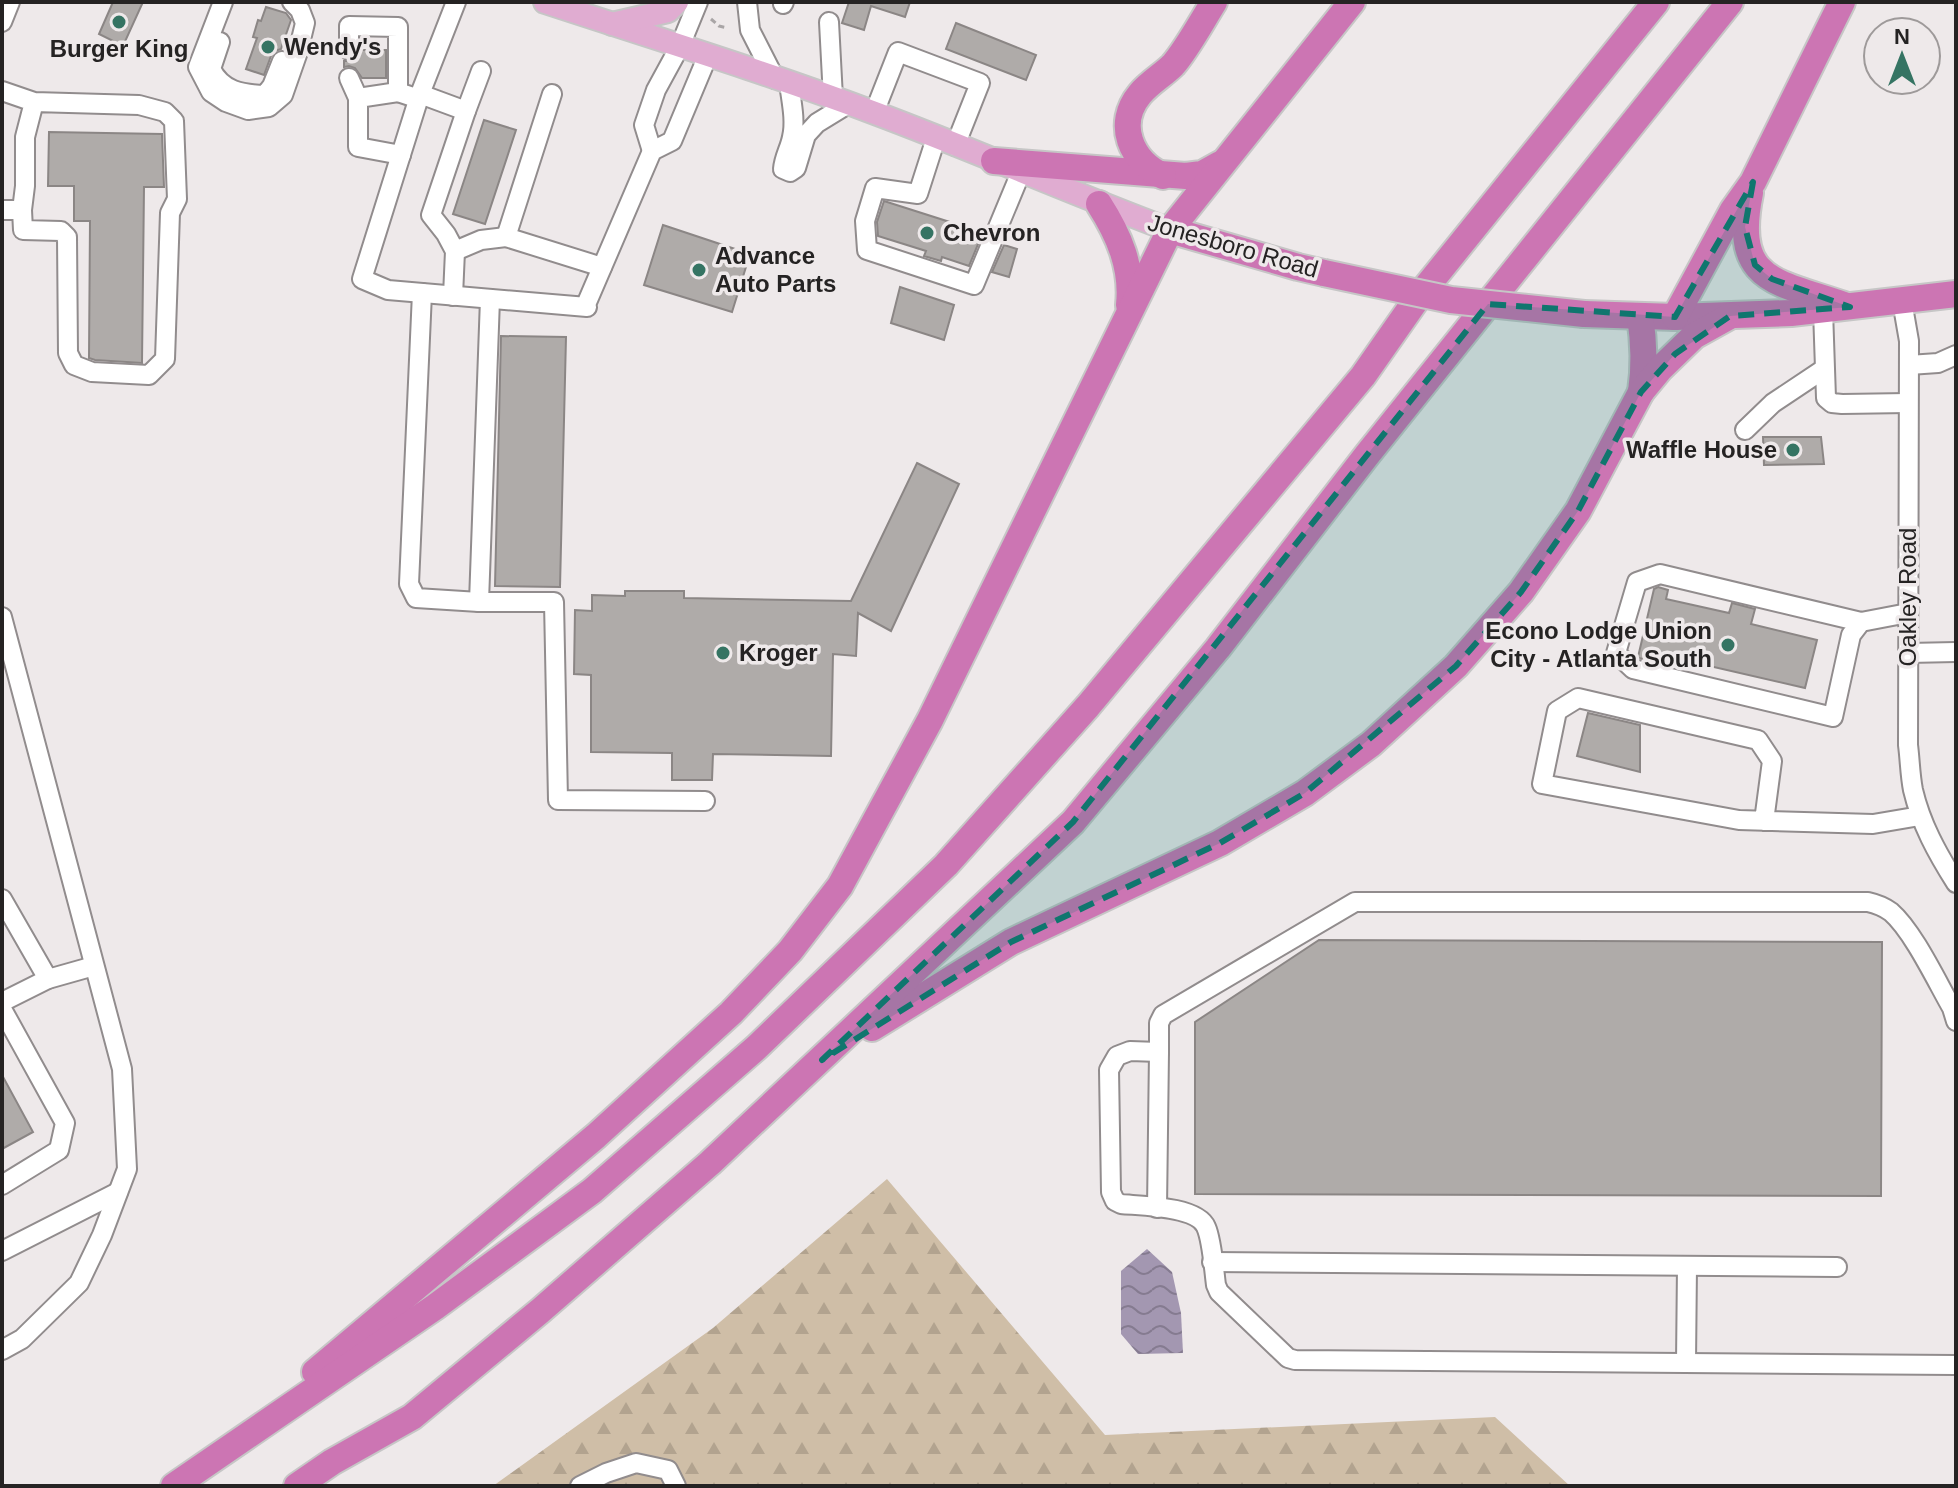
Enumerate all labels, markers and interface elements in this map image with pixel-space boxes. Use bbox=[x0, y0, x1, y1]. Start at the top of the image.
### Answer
marker: Burger King bbox=[110, 13, 128, 31]
north arrow bbox=[1862, 16, 1942, 96]
text: N bbox=[1894, 24, 1910, 49]
place label: Wendy's bbox=[284, 33, 381, 60]
place label: Burger King bbox=[50, 35, 188, 62]
marker: Wendy's bbox=[259, 38, 277, 56]
street label: Jonesboro Road bbox=[1145, 208, 1322, 283]
place label: Chevron bbox=[943, 219, 1040, 246]
marker: Chevron bbox=[918, 224, 936, 242]
place label: Advance Auto Parts bbox=[715, 242, 836, 297]
marker: Advance Auto Parts bbox=[690, 261, 708, 279]
place label: Waffle House bbox=[1626, 436, 1777, 463]
marker: Waffle House bbox=[1784, 441, 1802, 459]
street label: Oakley Road bbox=[1894, 528, 1921, 666]
place label: Econo Lodge Union City - Atlanta South bbox=[1485, 617, 1712, 672]
marker: Econo Lodge Union City - Atlanta South bbox=[1719, 636, 1737, 654]
place label: Kroger bbox=[739, 639, 818, 666]
marker: Kroger bbox=[714, 644, 732, 662]

